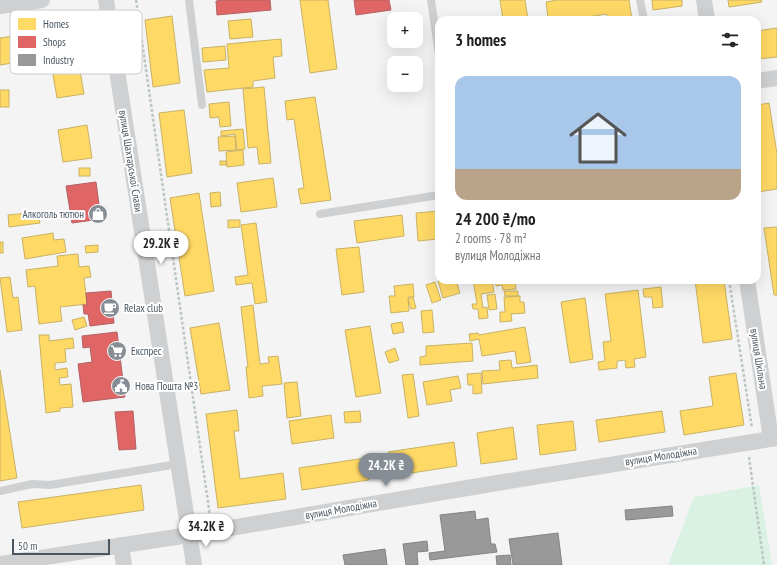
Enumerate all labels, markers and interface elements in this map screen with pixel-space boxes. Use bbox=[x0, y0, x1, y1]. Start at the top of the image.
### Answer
legend bbox=[10, 10, 142, 74]
map controls bbox=[387, 12, 423, 92]
button: + bbox=[387, 12, 423, 48]
text: Homes bbox=[43, 17, 69, 31]
text: 3 homes bbox=[455, 29, 506, 51]
icon: filters bbox=[719, 29, 741, 51]
text: Shops bbox=[43, 35, 66, 49]
text: Industry bbox=[43, 53, 75, 67]
button: − bbox=[387, 56, 423, 92]
icon: home bbox=[562, 102, 634, 174]
street label: вулиця Шахтарської Слави bbox=[116, 109, 146, 213]
shop icon: Алкоголь тютюн bbox=[87, 203, 109, 225]
place label: Алкоголь тютюн bbox=[22, 207, 84, 221]
text: 24 200 ₴/mo bbox=[455, 208, 536, 230]
text: 2 rooms · 78 m² bbox=[455, 230, 527, 247]
pin: 29.2K ₴ bbox=[124, 231, 198, 265]
text: 29.2K ₴ bbox=[143, 235, 179, 252]
text: вулиця Молодіжна bbox=[455, 247, 541, 264]
cafe icon: Relax club bbox=[99, 297, 121, 319]
place label: Relax club bbox=[124, 301, 163, 315]
street label: вулиця Шкільна bbox=[747, 328, 771, 390]
supermarket icon: Експрес bbox=[106, 340, 128, 362]
place label: Експрес bbox=[131, 344, 162, 358]
public building icon: Нова Пошта №3 bbox=[110, 375, 132, 397]
place label: Нова Пошта №3 bbox=[135, 379, 198, 393]
street label: вулиця Молодіжна bbox=[624, 443, 698, 469]
pin: 24.2K ₴ bbox=[349, 453, 423, 487]
text: 24.2K ₴ bbox=[368, 457, 404, 474]
street label: вулиця Молодіжна bbox=[304, 496, 378, 522]
pin: 34.2K ₴ bbox=[169, 514, 243, 548]
text: 34.2K ₴ bbox=[188, 518, 224, 535]
scale bar bbox=[12, 537, 110, 556]
text: 50 m bbox=[18, 539, 37, 553]

